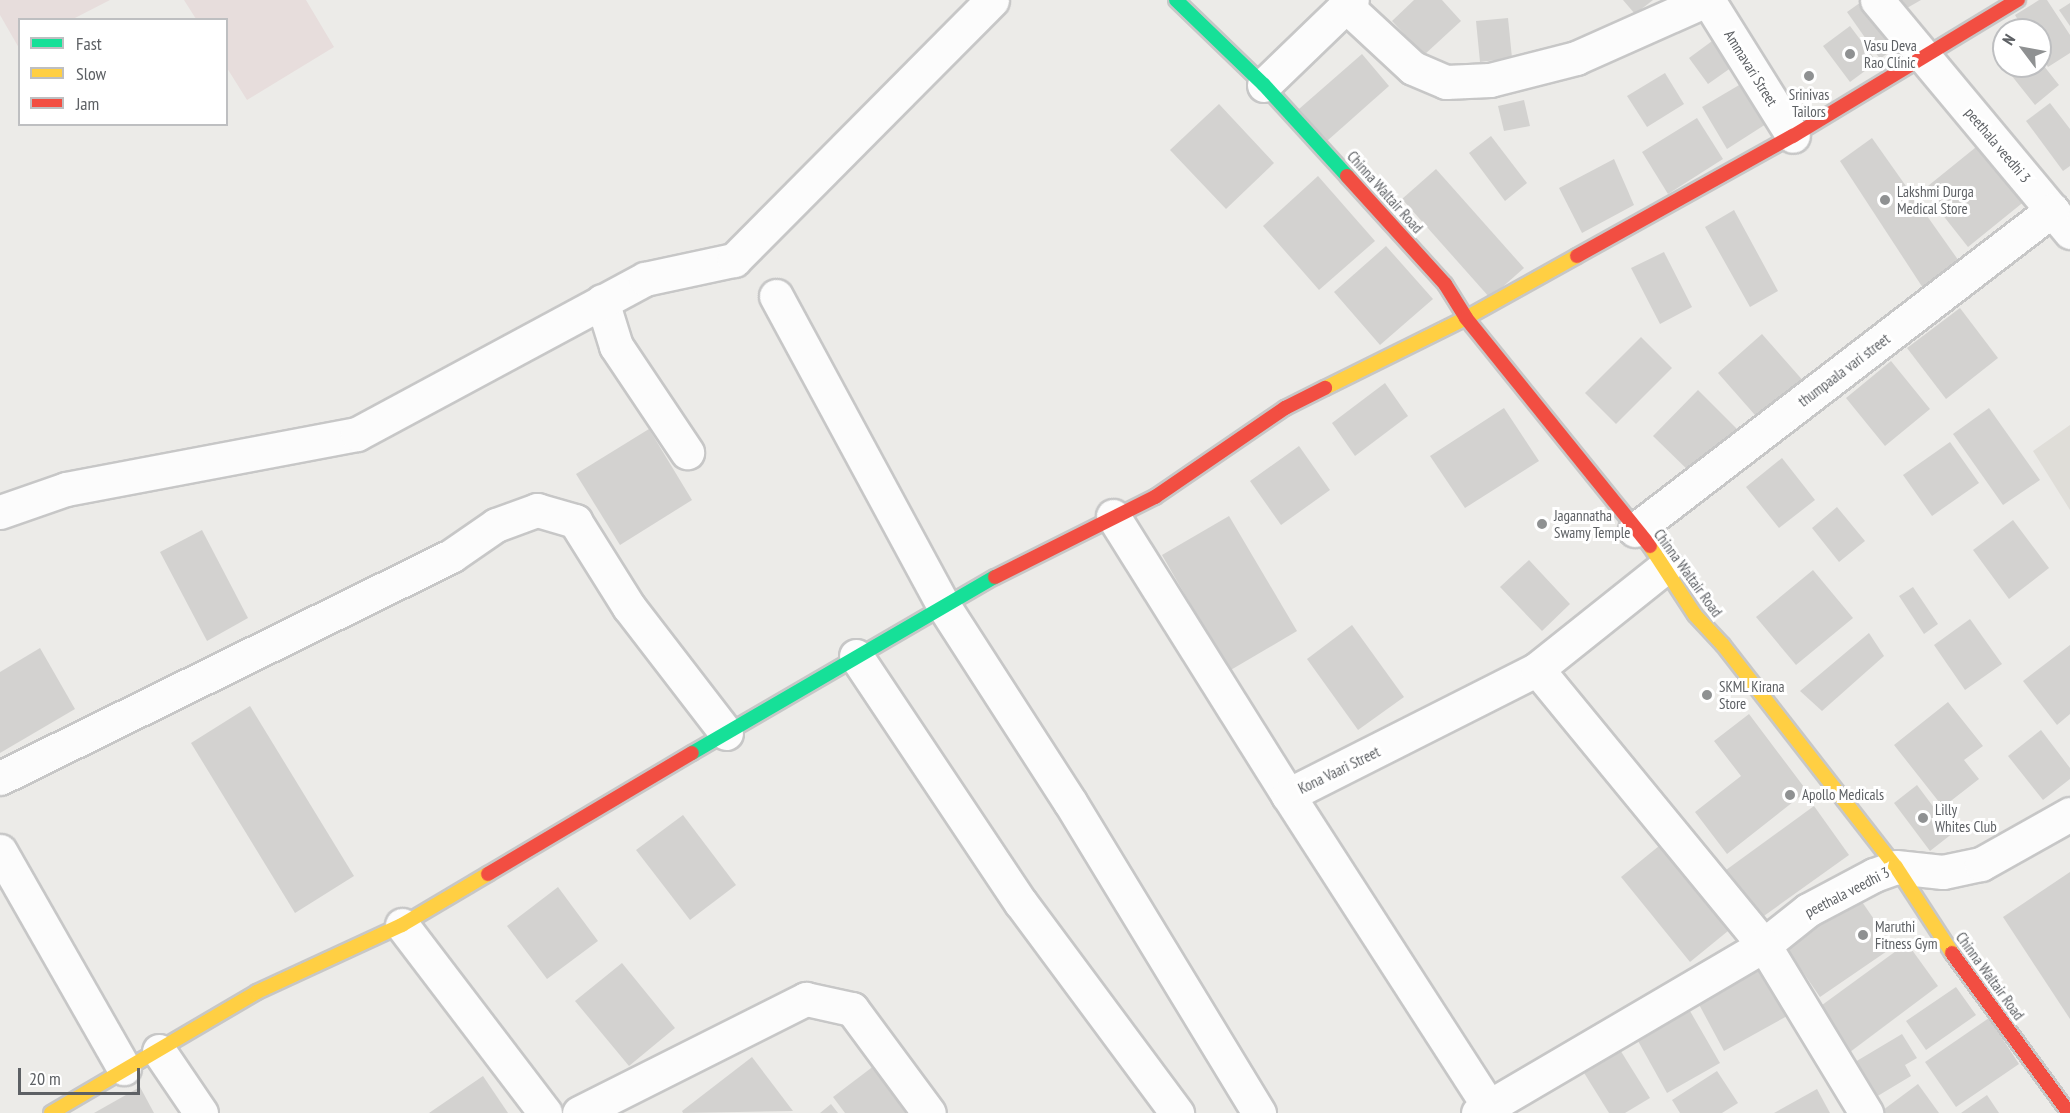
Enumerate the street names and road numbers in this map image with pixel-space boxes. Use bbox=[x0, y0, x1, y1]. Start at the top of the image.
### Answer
street label: Ammavari Street bbox=[1721, 27, 1781, 109]
street label: peethala veedhi 3 bbox=[1961, 104, 2035, 186]
street label: Chinna Waltair Road bbox=[1343, 147, 1427, 237]
street label: thumpaala vari street bbox=[1795, 330, 1893, 410]
street label: Chinna Waltair Road bbox=[1650, 525, 1726, 621]
street label: Kona Vaari Street bbox=[1295, 742, 1383, 798]
street label: peethala veedhi 3 bbox=[1802, 863, 1892, 921]
street label: Chinna Waltair Road bbox=[1952, 928, 2028, 1024]

